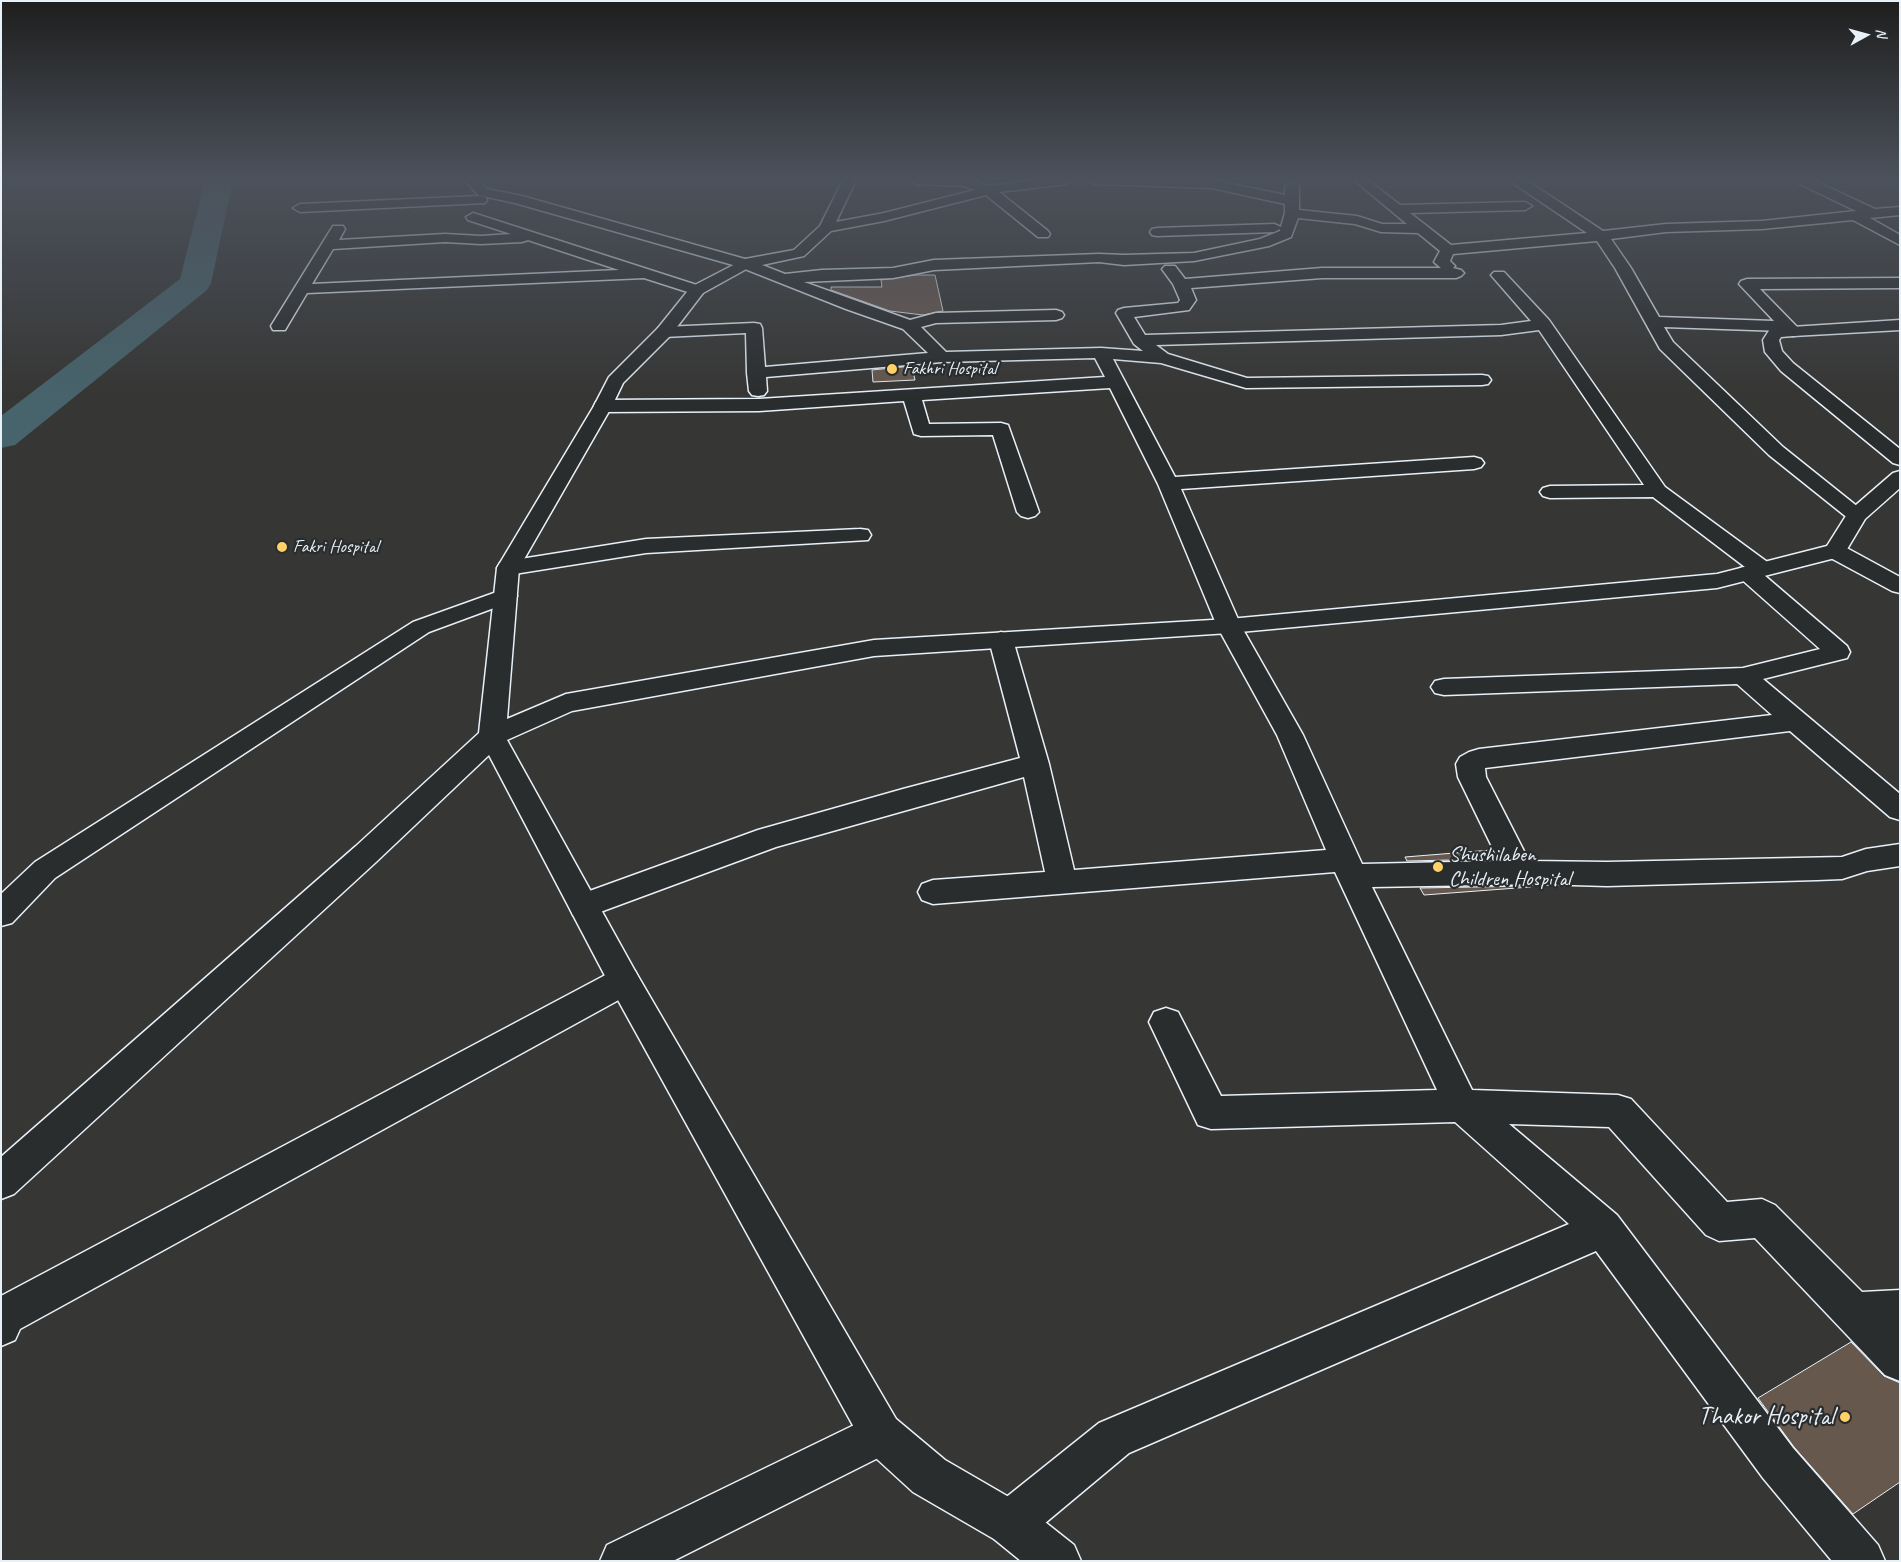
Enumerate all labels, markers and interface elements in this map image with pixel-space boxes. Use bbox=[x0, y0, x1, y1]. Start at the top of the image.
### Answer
north arrow bbox=[1841, 10, 1891, 60]
text: N bbox=[1872, 28, 1890, 38]
place label: Fakhri Hospital bbox=[903, 358, 997, 380]
marker: Fakhri Hospital bbox=[885, 362, 899, 376]
place label: Fakri Hospital bbox=[293, 536, 378, 558]
marker: Fakri Hospital bbox=[275, 540, 289, 554]
place label: Shushilaben Children Hospital bbox=[1449, 842, 1571, 892]
marker: Shushilaben Children Hospital bbox=[1431, 860, 1445, 874]
place label: Thakor Hospital bbox=[1698, 1402, 1834, 1432]
marker: Thakor Hospital bbox=[1838, 1410, 1852, 1424]

